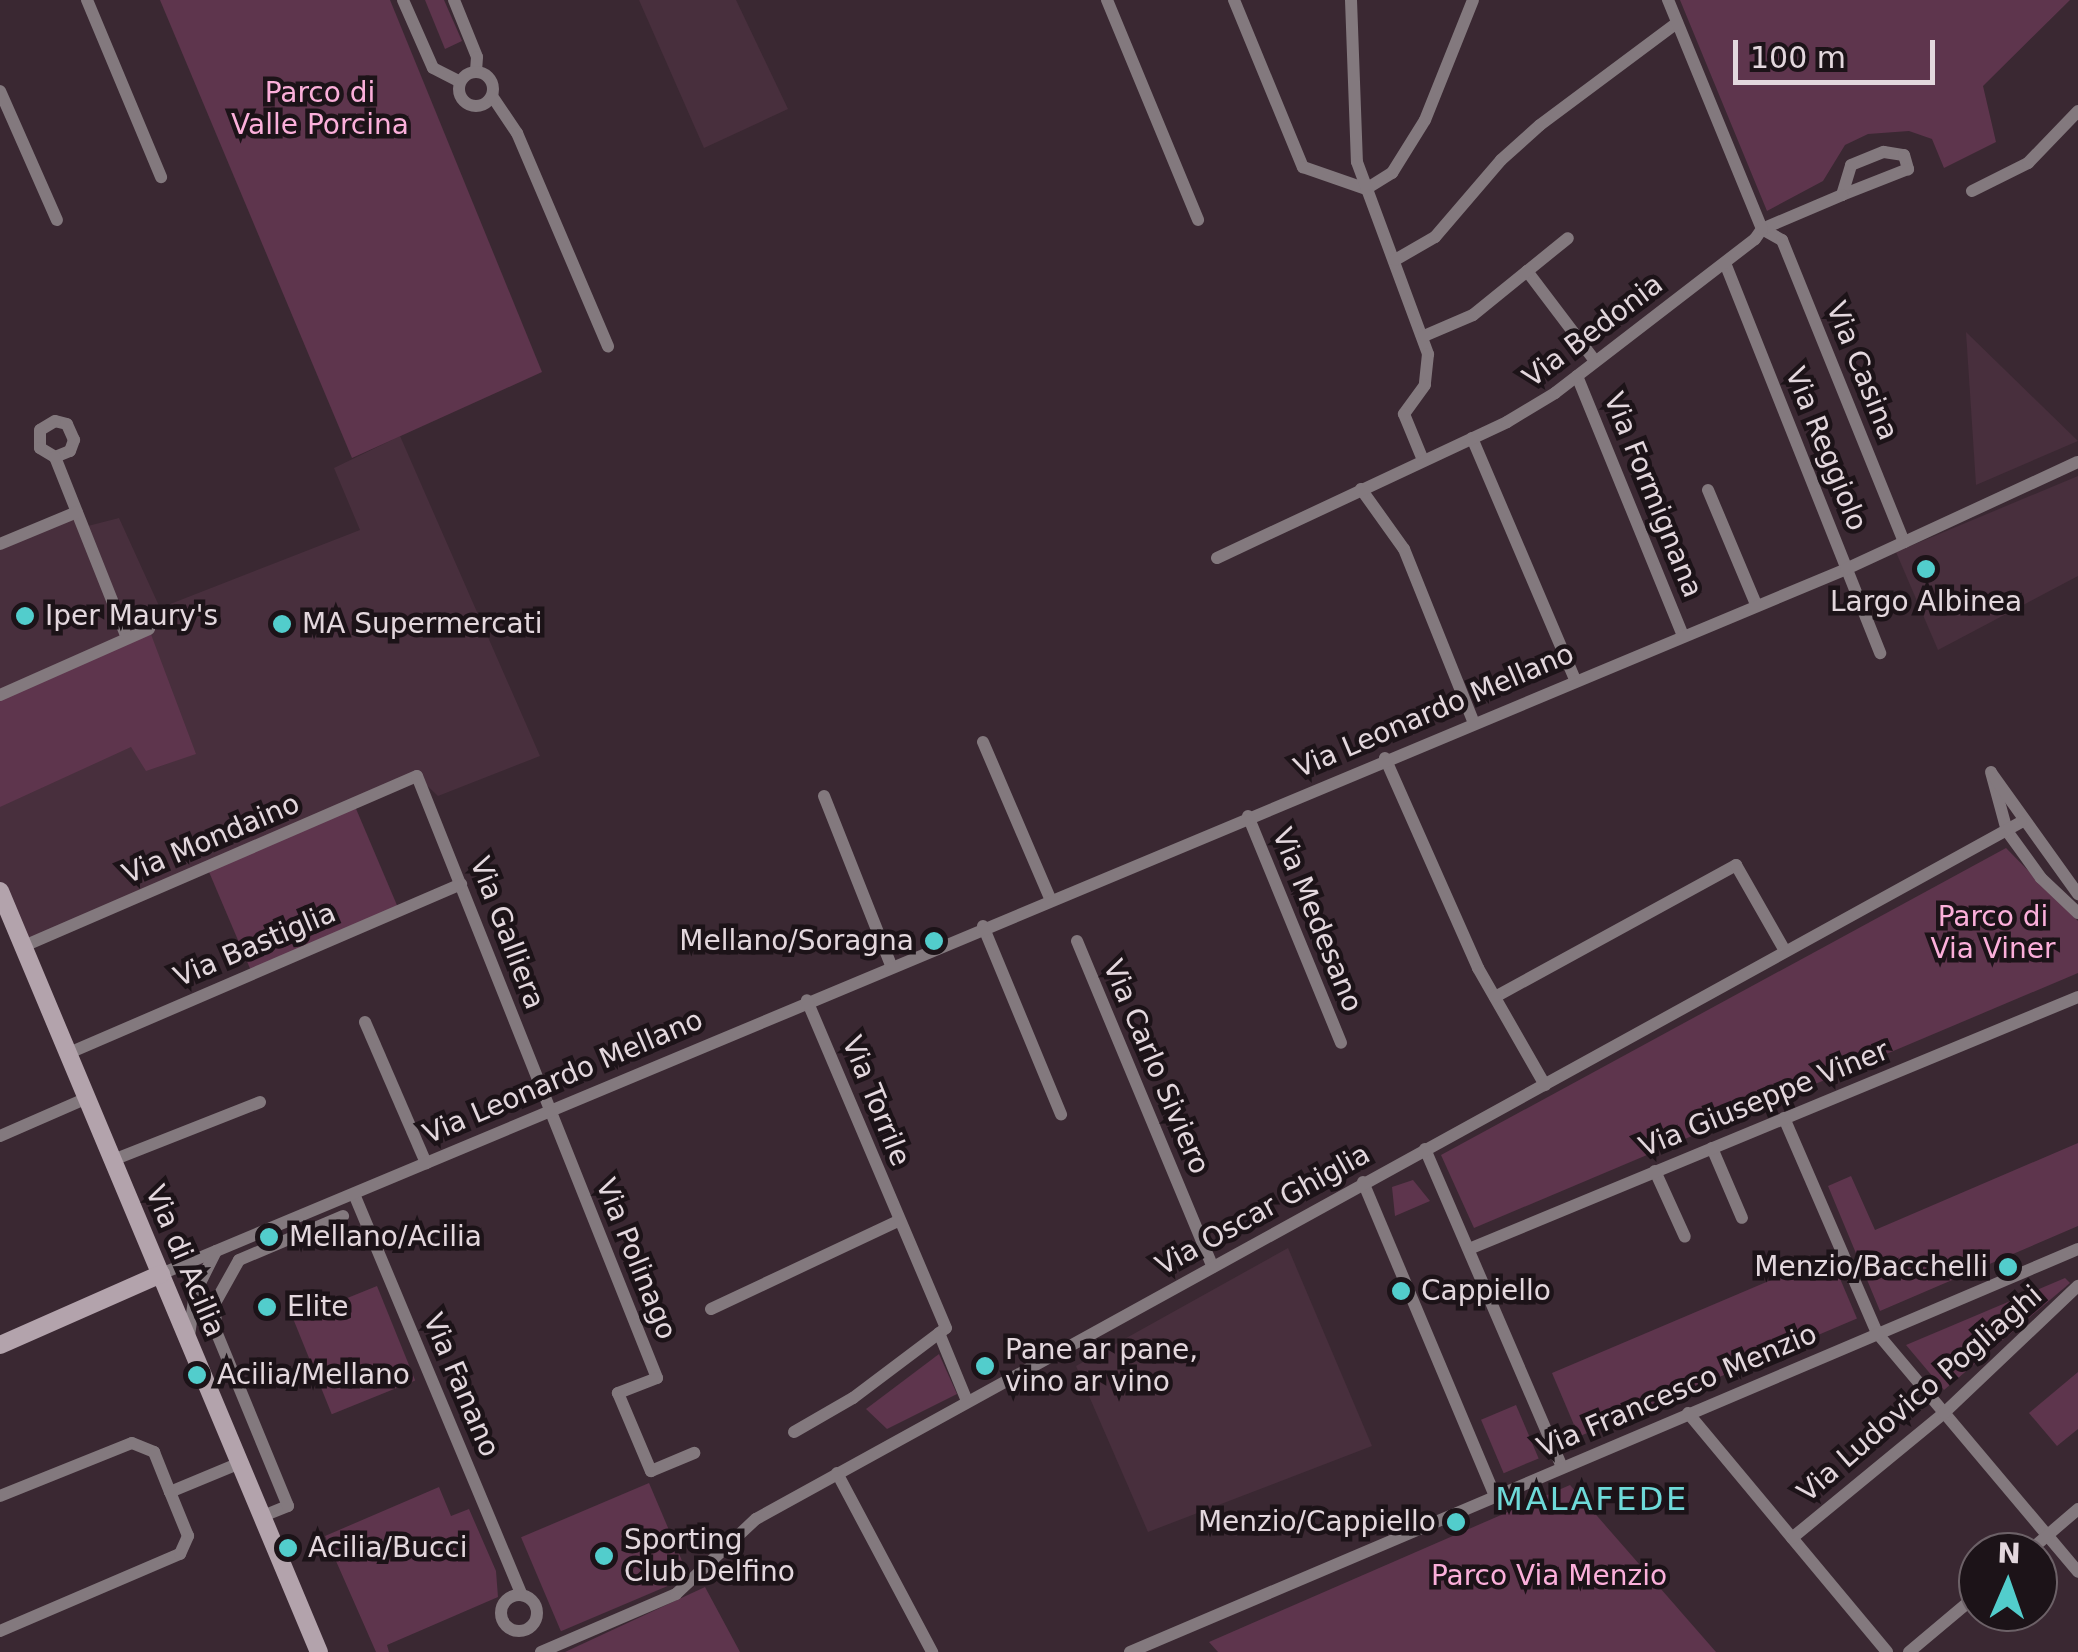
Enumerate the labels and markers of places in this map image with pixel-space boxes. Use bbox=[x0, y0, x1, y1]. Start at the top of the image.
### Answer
marker: Largo Albinea bbox=[1915, 558, 1937, 580]
place label: Largo Albinea bbox=[1830, 585, 2022, 619]
place label: Iper Maury's bbox=[45, 599, 218, 633]
marker: Iper Maury's bbox=[14, 605, 36, 627]
place label: MA Supermercati bbox=[302, 607, 542, 641]
marker: MA Supermercati bbox=[271, 613, 293, 635]
place label: Mellano/Soragna bbox=[679, 924, 914, 958]
marker: Mellano/Soragna bbox=[923, 930, 945, 952]
place label: Mellano/Acilia bbox=[289, 1220, 482, 1254]
marker: Mellano/Acilia bbox=[258, 1226, 280, 1248]
place label: Menzio/Bacchelli bbox=[1754, 1250, 1988, 1284]
marker: Menzio/Bacchelli bbox=[1997, 1256, 2019, 1278]
place label: Cappiello bbox=[1421, 1274, 1551, 1308]
marker: Cappiello bbox=[1390, 1280, 1412, 1302]
place label: Elite bbox=[287, 1290, 348, 1324]
marker: Elite bbox=[256, 1296, 278, 1318]
place label: Pane ar pane, vino ar vino bbox=[1005, 1333, 1198, 1399]
marker: Pane ar pane, vino ar vino bbox=[974, 1355, 996, 1377]
place label: Acilia/Mellano bbox=[217, 1358, 410, 1392]
marker: Acilia/Mellano bbox=[186, 1364, 208, 1386]
place label: Menzio/Cappiello bbox=[1198, 1505, 1436, 1539]
marker: Menzio/Cappiello bbox=[1445, 1511, 1467, 1533]
place label: Sporting Club Delfino bbox=[624, 1523, 795, 1589]
place label: Acilia/Bucci bbox=[308, 1531, 468, 1565]
marker: Acilia/Bucci bbox=[277, 1537, 299, 1559]
marker: Sporting Club Delfino bbox=[593, 1545, 615, 1567]

